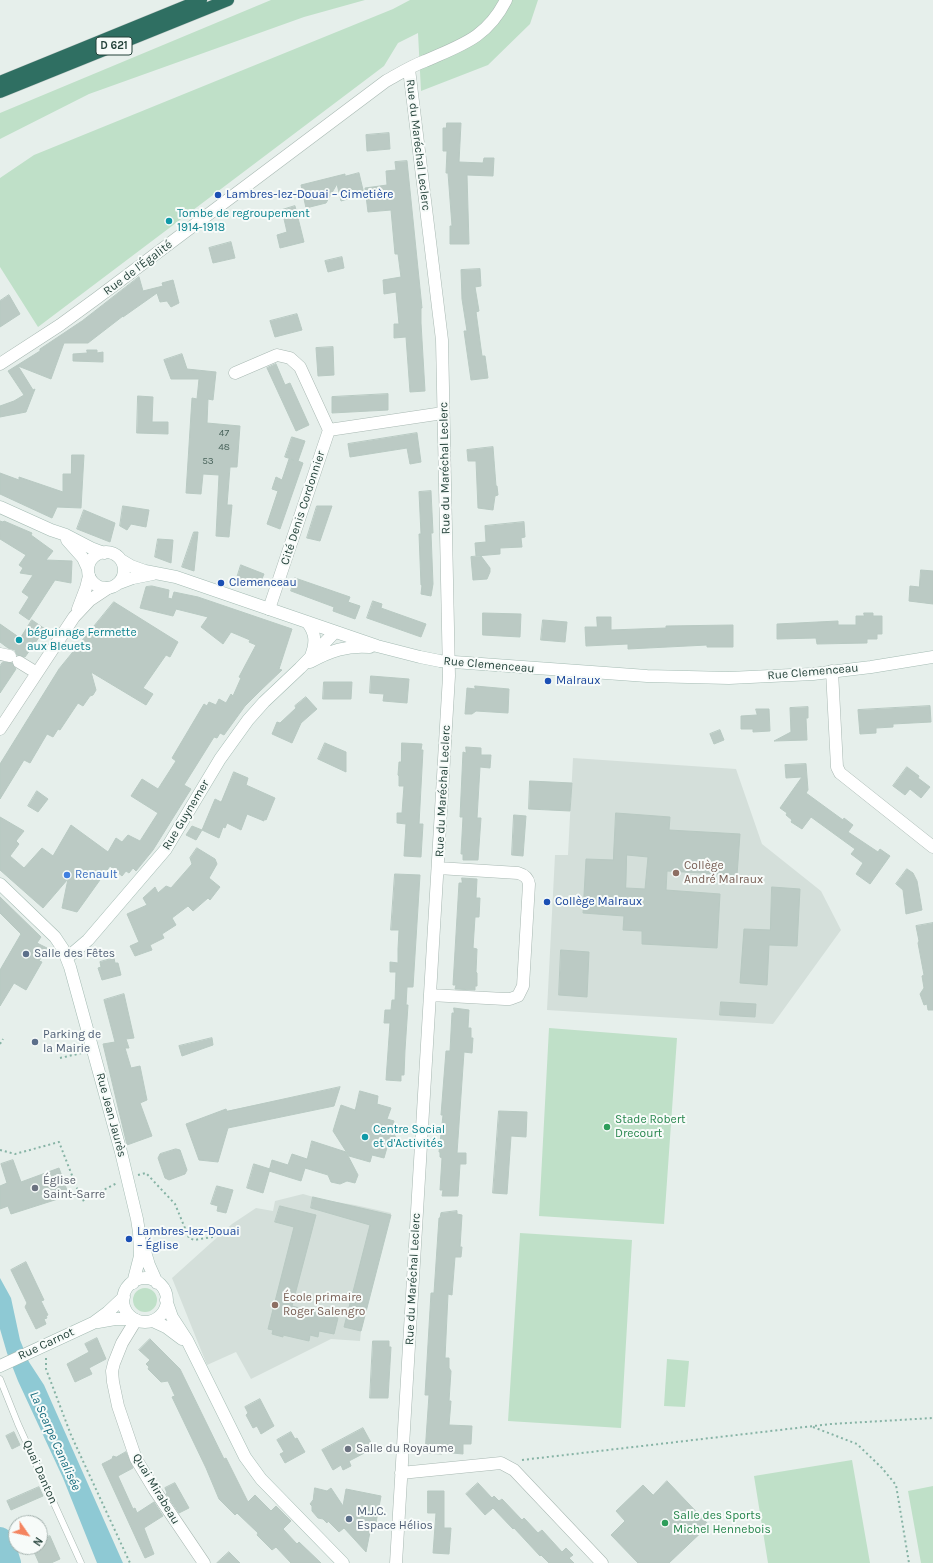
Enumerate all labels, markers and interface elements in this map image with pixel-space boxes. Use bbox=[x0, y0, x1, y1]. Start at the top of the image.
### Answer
road number: D 621 bbox=[96, 37, 132, 55]
street label: Rue du Maréchal Leclerc bbox=[403, 78, 433, 212]
place label: Lambres-lez-Douai – Cimetière bbox=[226, 188, 393, 202]
marker: Lambres-lez-Douai – Cimetière bbox=[213, 190, 223, 200]
place label: Tombe de regroupement 1914-1918 bbox=[177, 207, 310, 235]
marker: Tombe de regroupement 1914-1918 bbox=[164, 216, 174, 226]
street label: Rue de l'Égalité bbox=[101, 237, 175, 299]
street label: Rue du Maréchal Leclerc bbox=[437, 402, 453, 534]
house number: 47 bbox=[219, 427, 229, 439]
house number: 48 bbox=[218, 441, 230, 453]
street label: Cité Denis Cordonnier bbox=[278, 449, 328, 567]
house number: 53 bbox=[202, 455, 214, 467]
place label: Clemenceau bbox=[229, 576, 297, 590]
marker: Clemenceau bbox=[216, 578, 226, 588]
place label: béguinage Fermette aux Bleuets bbox=[27, 626, 137, 654]
marker: béguinage Fermette aux Bleuets bbox=[14, 635, 24, 645]
street label: Rue Clemenceau bbox=[443, 654, 535, 676]
street label: Rue Clemenceau bbox=[767, 661, 859, 683]
place label: Malraux bbox=[556, 674, 600, 688]
marker: Malraux bbox=[543, 676, 553, 686]
street label: Rue du Maréchal Leclerc bbox=[432, 725, 454, 857]
street label: Rue Guynemer bbox=[159, 777, 213, 853]
place label: Collège André Malraux bbox=[684, 859, 763, 887]
place label: Renault bbox=[75, 868, 117, 882]
marker: Collège André Malraux bbox=[671, 868, 681, 878]
marker: Renault bbox=[62, 870, 72, 880]
place label: Collège Malraux bbox=[555, 895, 642, 909]
marker: Collège Malraux bbox=[542, 897, 552, 907]
place label: Salle des Fêtes bbox=[34, 947, 115, 961]
marker: Salle des Fêtes bbox=[21, 949, 31, 959]
place label: Parking de la Mairie bbox=[43, 1028, 101, 1056]
marker: Parking de la Mairie bbox=[30, 1037, 40, 1047]
street label: Rue Jean Jaurès bbox=[93, 1071, 129, 1159]
place label: Stade Robert Drecourt bbox=[615, 1113, 686, 1141]
marker: Stade Robert Drecourt bbox=[602, 1122, 612, 1132]
place label: Centre Social et d'Activités bbox=[373, 1123, 445, 1151]
marker: Centre Social et d'Activités bbox=[360, 1132, 370, 1142]
place label: Église Saint-Sarre bbox=[43, 1174, 105, 1202]
marker: Église Saint-Sarre bbox=[30, 1183, 40, 1193]
street label: Rue du Maréchal Leclerc bbox=[402, 1213, 424, 1345]
place label: Lambres-lez-Douai – Église bbox=[137, 1225, 240, 1253]
marker: Lambres-lez-Douai – Église bbox=[124, 1234, 134, 1244]
place label: École primaire Roger Salengro bbox=[283, 1291, 365, 1319]
marker: École primaire Roger Salengro bbox=[270, 1300, 280, 1310]
street label: Rue Carnot bbox=[16, 1325, 76, 1363]
water label: La Scarpe Canalisée bbox=[26, 1389, 84, 1493]
street label: Quai Danton bbox=[20, 1438, 60, 1506]
place label: Salle du Royaume bbox=[356, 1442, 454, 1456]
marker: Salle du Royaume bbox=[343, 1444, 353, 1454]
street label: Quai Mirabeau bbox=[129, 1451, 183, 1527]
place label: M.J.C. Espace Hélios bbox=[357, 1505, 433, 1533]
place label: Salle des Sports Michel Hennebois bbox=[673, 1509, 771, 1537]
marker: M.J.C. Espace Hélios bbox=[344, 1514, 354, 1524]
north arrow bbox=[8, 1515, 48, 1555]
marker: Salle des Sports Michel Hennebois bbox=[660, 1518, 670, 1528]
text: N bbox=[30, 1535, 45, 1548]

